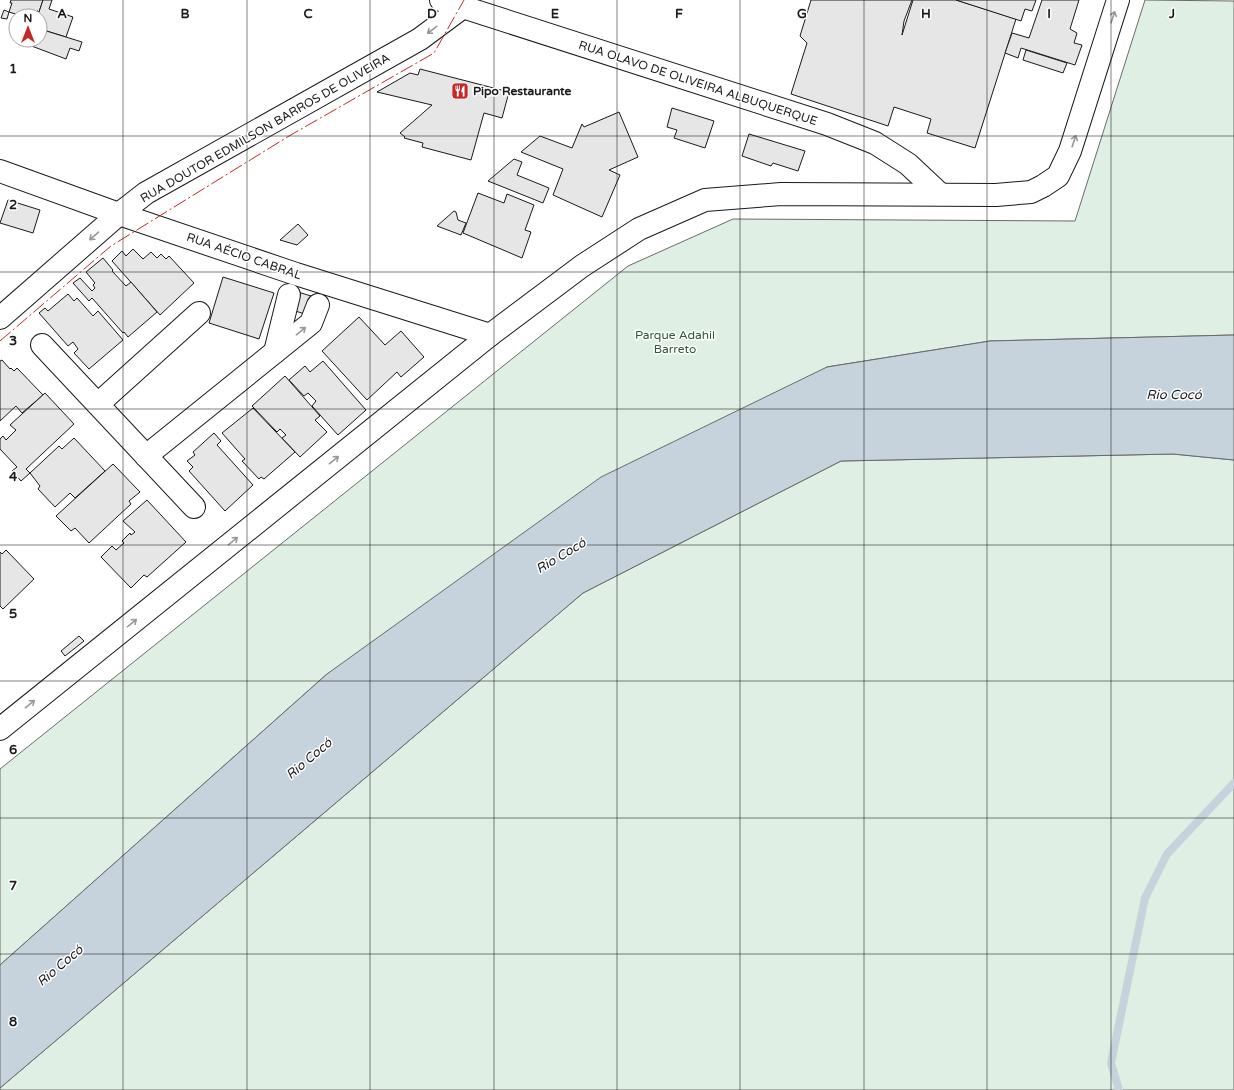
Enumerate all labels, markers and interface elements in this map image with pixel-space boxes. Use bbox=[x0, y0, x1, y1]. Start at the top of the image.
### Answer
text: A bbox=[57, 6, 67, 22]
text: B bbox=[180, 6, 190, 22]
text: C bbox=[303, 6, 313, 22]
text: D bbox=[427, 6, 437, 22]
text: E bbox=[551, 6, 559, 22]
text: F bbox=[675, 6, 683, 22]
text: G bbox=[797, 6, 807, 22]
text: H bbox=[921, 6, 931, 22]
text: I bbox=[1047, 6, 1051, 22]
text: J bbox=[1168, 6, 1175, 22]
north arrow bbox=[8, 8, 48, 48]
one-way arrow bbox=[1110, 11, 1117, 24]
text: N bbox=[24, 12, 32, 25]
one-way arrow bbox=[426, 26, 437, 35]
street label: RUA OLAVO DE OLIVEIRA ALBUQUERQUE bbox=[577, 38, 819, 128]
street label: RUA DOUTOR EDMILSON BARROS DE OLIVEIRA bbox=[138, 51, 392, 205]
text: 1 bbox=[9, 61, 17, 77]
restaurant icon: Pipo Restaurante bbox=[450, 81, 470, 101]
place label: Pipo Restaurante bbox=[473, 84, 572, 99]
one-way arrow bbox=[1070, 135, 1078, 147]
text: 2 bbox=[9, 197, 17, 213]
street label: RUA AÉCIO CABRAL bbox=[185, 230, 303, 282]
one-way arrow bbox=[89, 231, 99, 241]
one-way arrow bbox=[295, 327, 306, 336]
park label: Parque Adahil Barreto bbox=[635, 328, 715, 356]
text: 3 bbox=[9, 333, 17, 349]
water label: Rio Cocó bbox=[1146, 387, 1203, 403]
one-way arrow bbox=[329, 455, 340, 464]
text: 4 bbox=[9, 469, 18, 485]
water label: Rio Cocó bbox=[533, 534, 590, 577]
one-way arrow bbox=[227, 537, 238, 546]
text: 5 bbox=[9, 606, 17, 622]
one-way arrow bbox=[126, 618, 137, 627]
one-way arrow bbox=[25, 700, 36, 709]
water label: Rio Cocó bbox=[283, 734, 336, 783]
text: 6 bbox=[9, 742, 17, 758]
text: 7 bbox=[9, 878, 17, 894]
water label: Rio Cocó bbox=[34, 941, 87, 990]
text: 8 bbox=[9, 1014, 17, 1030]

